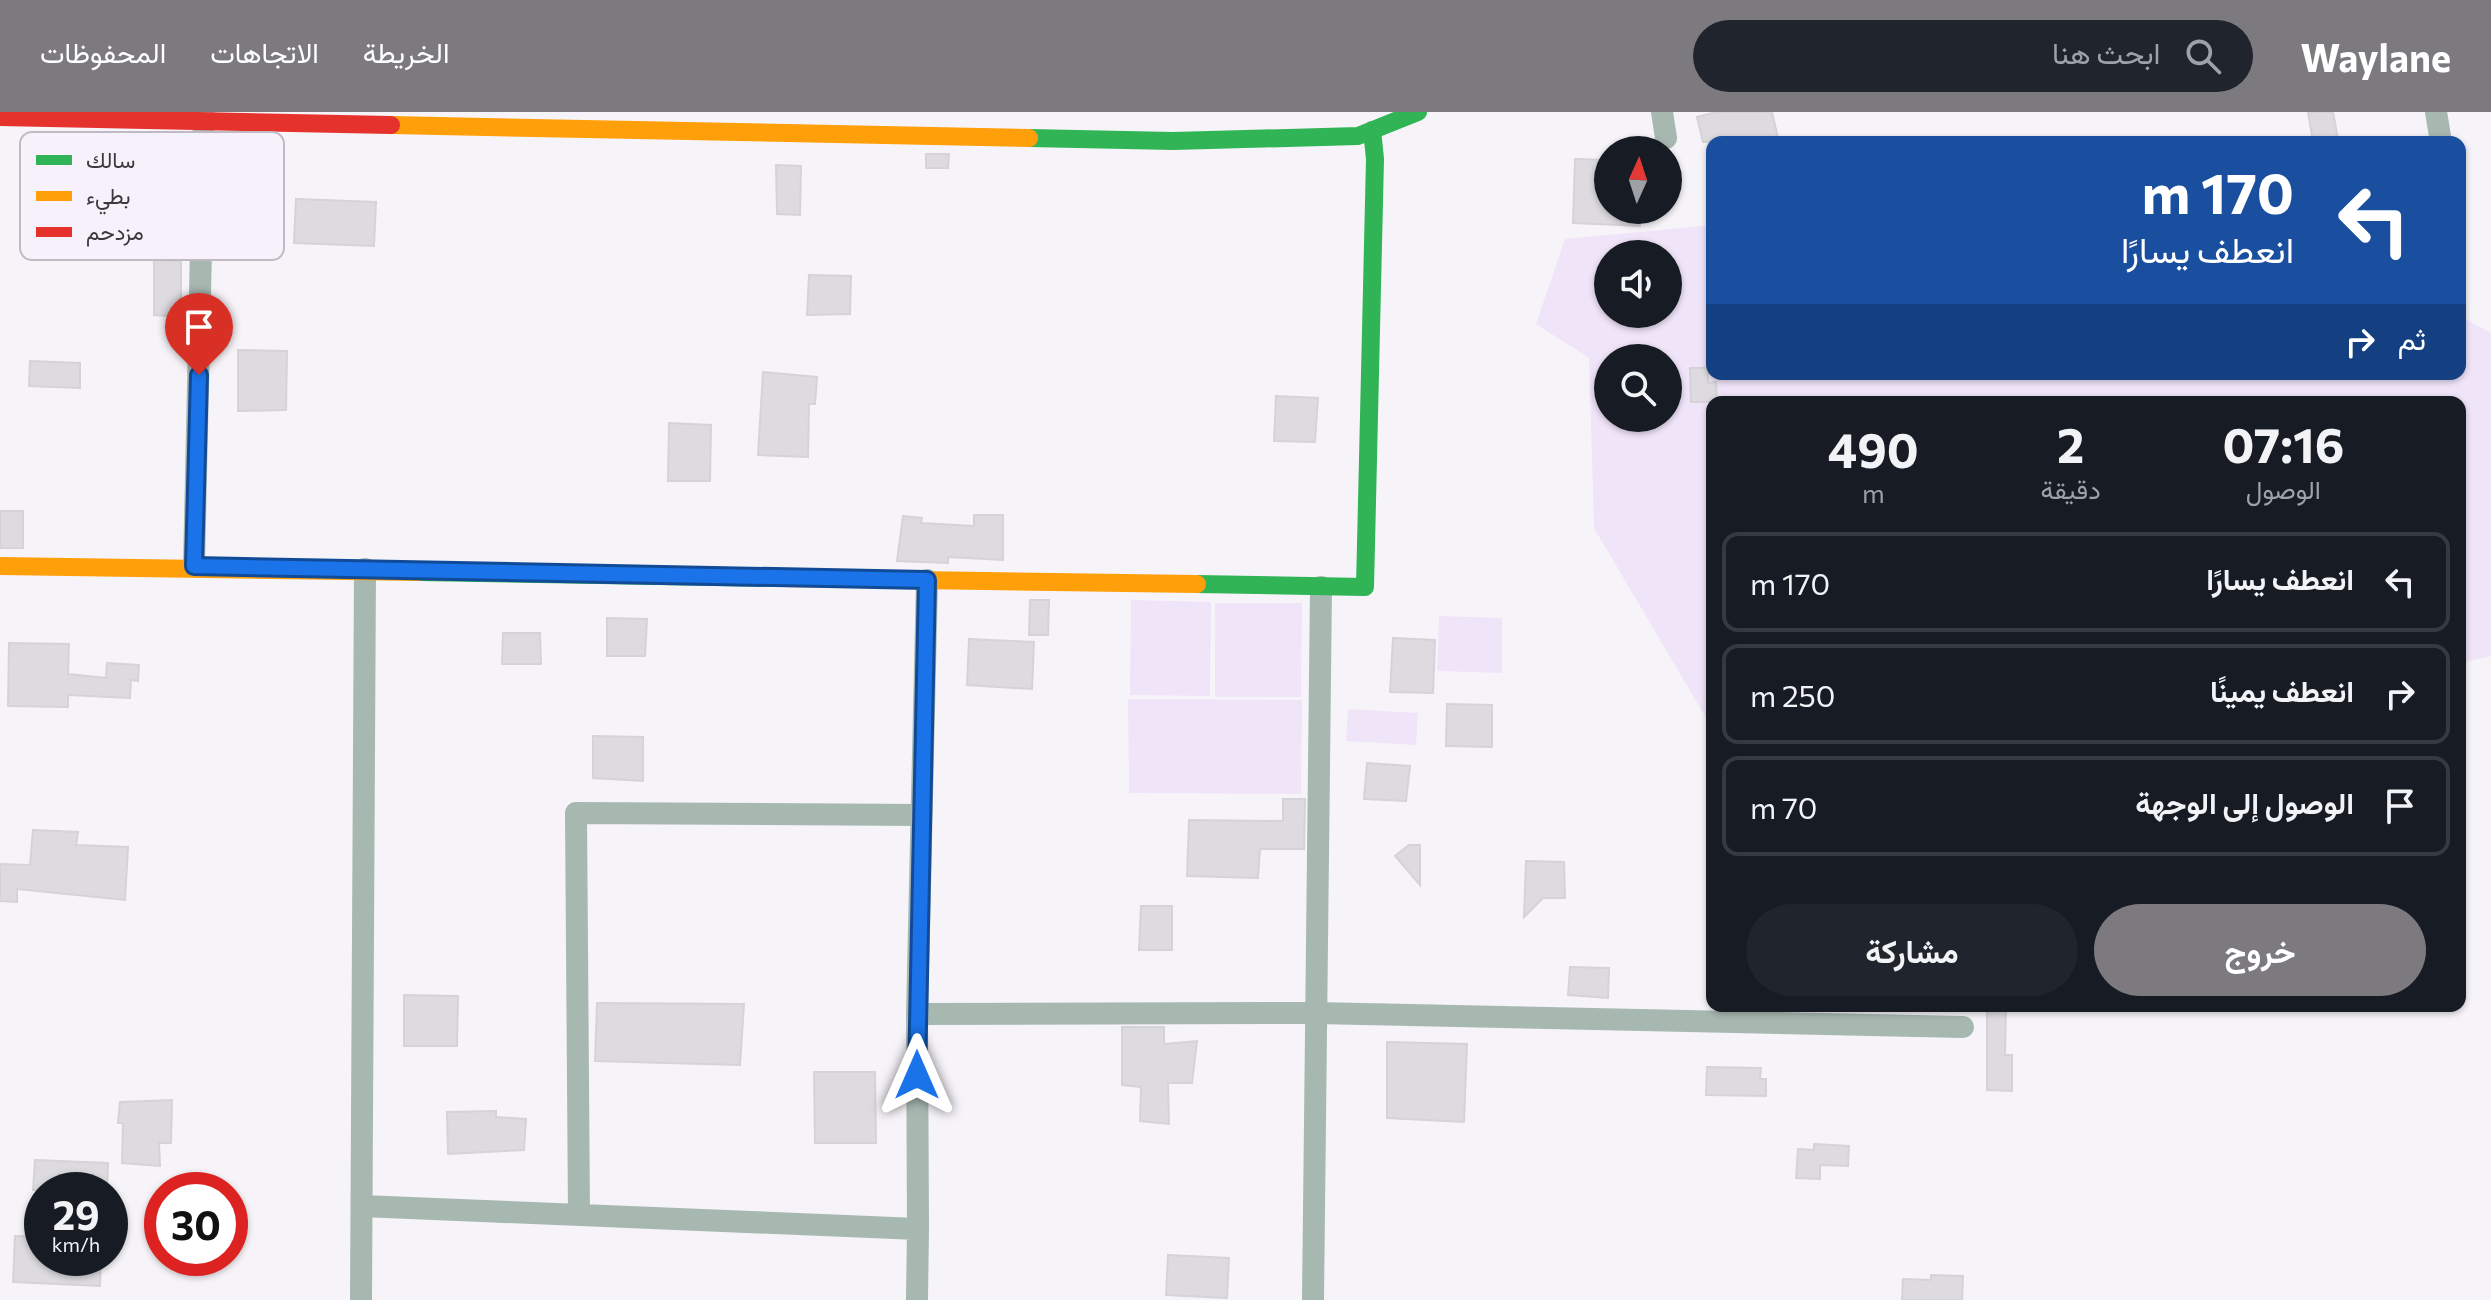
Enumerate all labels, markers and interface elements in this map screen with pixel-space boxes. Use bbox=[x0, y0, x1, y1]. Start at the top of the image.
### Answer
search box bbox=[1693, 20, 2253, 92]
text: ابحث هنا bbox=[2052, 33, 2161, 70]
text: Waylane bbox=[2301, 33, 2451, 80]
icon: search bbox=[2181, 34, 2225, 78]
text: المحفوظات bbox=[40, 35, 166, 69]
text: الاتجاهات bbox=[210, 35, 319, 69]
text: الخريطة bbox=[363, 35, 449, 69]
legend bbox=[20, 132, 284, 260]
north arrow bbox=[1594, 136, 1682, 224]
map controls bbox=[1594, 136, 1682, 432]
text: سالك bbox=[86, 146, 135, 173]
text: 170 m bbox=[2141, 157, 2294, 226]
icon: left bbox=[2322, 168, 2426, 272]
text: بطيء bbox=[86, 182, 131, 215]
text: مزدحم bbox=[86, 218, 144, 247]
text: انعطف يسارًا bbox=[2121, 226, 2294, 270]
button: sound bbox=[1594, 240, 1682, 328]
pin bbox=[165, 293, 233, 375]
icon: arrive bbox=[177, 305, 221, 349]
text: ثم bbox=[2398, 319, 2426, 356]
icon: right bbox=[2338, 320, 2382, 364]
button: search bbox=[1594, 344, 1682, 432]
text: 2 bbox=[2057, 414, 2084, 473]
text: 07:16 bbox=[2222, 414, 2344, 473]
text: 490 bbox=[1828, 419, 1919, 478]
text: دقيقة bbox=[2040, 473, 2101, 504]
text: الوصول bbox=[2246, 473, 2321, 504]
text: m bbox=[1862, 477, 1885, 508]
text: انعطف يسارًا bbox=[2206, 559, 2354, 596]
icon: left bbox=[2378, 560, 2422, 604]
text: 170 m bbox=[1750, 564, 1830, 601]
text: انعطف يمينًا bbox=[2210, 671, 2354, 708]
icon: right bbox=[2378, 672, 2422, 716]
text: 250 m bbox=[1750, 676, 1835, 713]
text: الوصول إلى الوجهة bbox=[2135, 783, 2354, 820]
icon: arrive bbox=[2378, 784, 2422, 828]
text: 70 m bbox=[1750, 788, 1817, 825]
button: مشاركة bbox=[1746, 904, 2078, 996]
button: خروج bbox=[2094, 904, 2426, 996]
position arrow bbox=[875, 1033, 959, 1117]
speed limit sign: 30 bbox=[144, 1172, 248, 1276]
text: 29 bbox=[52, 1189, 100, 1238]
text: km/h bbox=[52, 1232, 100, 1256]

